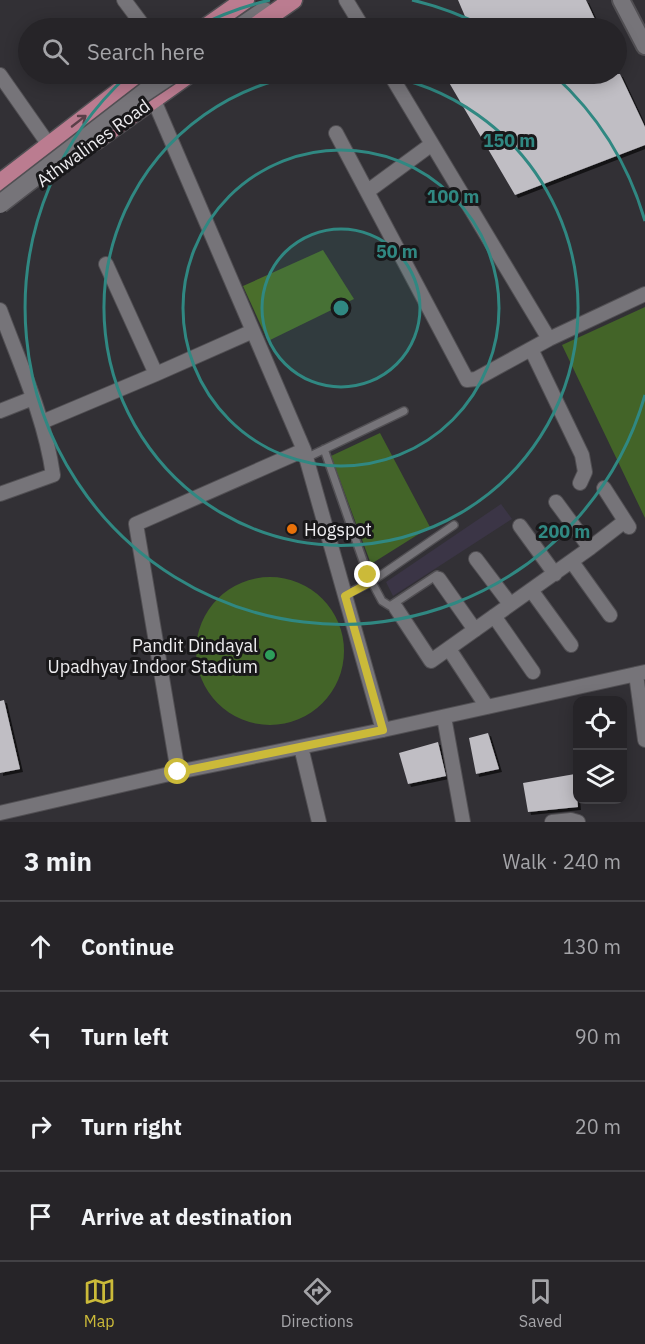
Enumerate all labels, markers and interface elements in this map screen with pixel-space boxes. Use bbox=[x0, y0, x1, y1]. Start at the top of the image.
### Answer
search box bbox=[18, 18, 627, 84]
icon: search bbox=[39, 35, 72, 68]
text: Search here bbox=[87, 37, 205, 66]
street label: Athwalines Road bbox=[32, 94, 154, 192]
one-way arrow bbox=[71, 115, 87, 128]
text: 150 m bbox=[483, 129, 535, 152]
text: 100 m bbox=[427, 185, 479, 208]
text: 50 m bbox=[376, 240, 418, 263]
centre of rings bbox=[331, 298, 351, 318]
place label: Hogspot bbox=[304, 518, 372, 541]
text: 200 m bbox=[538, 520, 590, 543]
marker: Hogspot bbox=[285, 522, 299, 536]
route end bbox=[354, 561, 380, 587]
place label: Pandit Dindayal Upadhyay Indoor Stadium bbox=[48, 634, 258, 678]
marker: Pandit Dindayal Upadhyay Indoor Stadium bbox=[263, 648, 277, 662]
map controls bbox=[573, 696, 627, 804]
button: locate bbox=[573, 696, 627, 750]
button: layers bbox=[573, 750, 627, 804]
route start bbox=[164, 758, 190, 784]
text: 3 min bbox=[24, 844, 92, 878]
text: Walk · 240 m bbox=[503, 848, 621, 875]
icon: ahead bbox=[24, 930, 57, 963]
text: Continue bbox=[81, 932, 174, 961]
text: 130 m bbox=[563, 933, 621, 960]
icon: left bbox=[24, 1020, 57, 1053]
text: Turn left bbox=[81, 1022, 169, 1051]
text: 90 m bbox=[575, 1023, 621, 1050]
icon: right bbox=[24, 1110, 57, 1143]
text: Turn right bbox=[81, 1112, 182, 1141]
text: 20 m bbox=[575, 1113, 621, 1140]
icon: arrive bbox=[24, 1200, 57, 1233]
text: Arrive at destination bbox=[81, 1202, 292, 1231]
tab: Map bbox=[83, 1275, 116, 1331]
tab: Directions bbox=[281, 1275, 354, 1331]
tab: Saved bbox=[519, 1275, 562, 1331]

